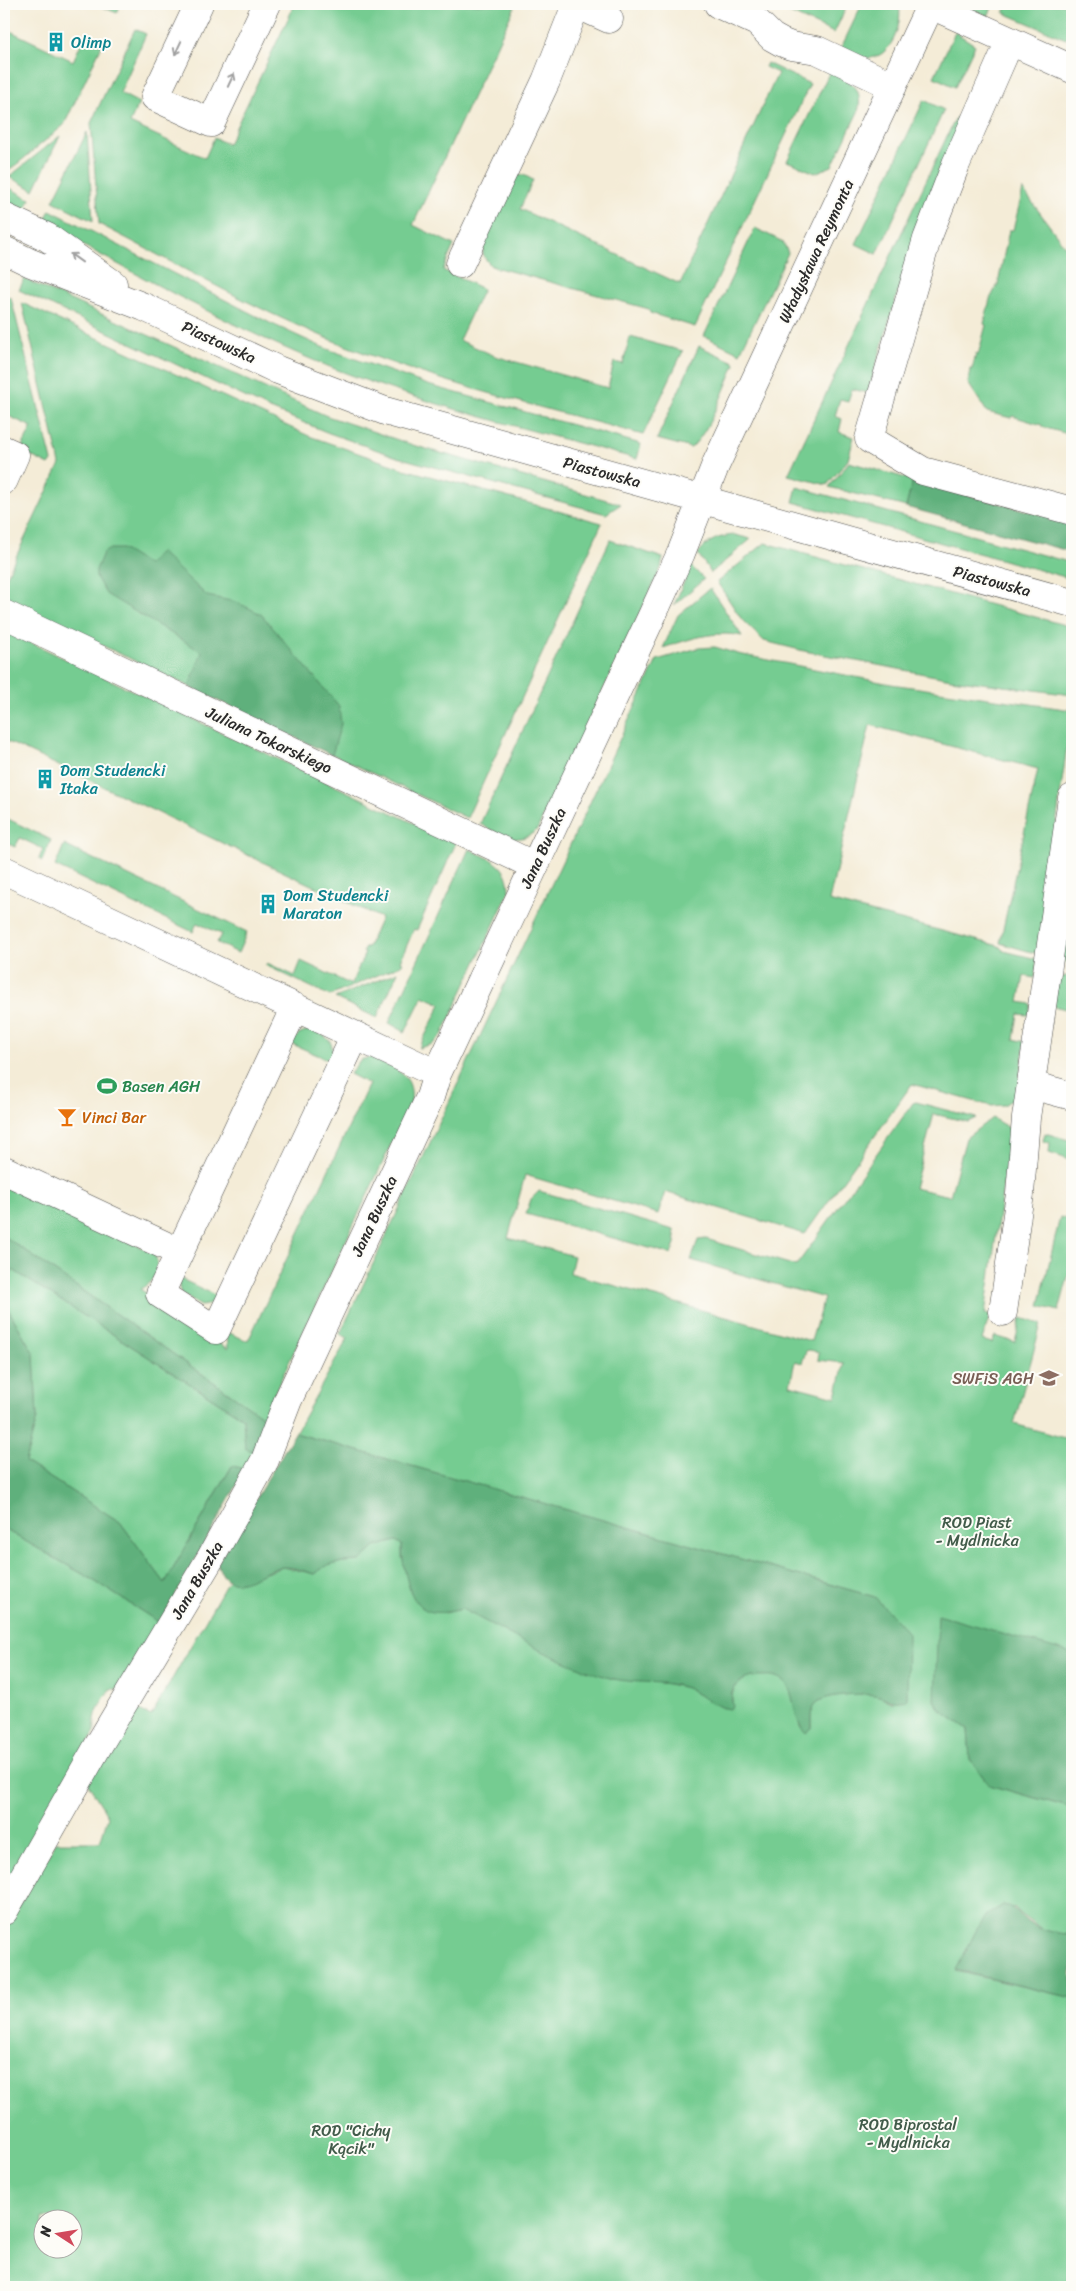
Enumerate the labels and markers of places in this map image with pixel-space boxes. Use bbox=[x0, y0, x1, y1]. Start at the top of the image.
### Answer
place label: Olimp bbox=[71, 28, 112, 57]
building icon: Olimp bbox=[45, 31, 67, 53]
place label: Dom Studencki Itaka bbox=[59, 756, 166, 803]
building icon: Dom Studencki Itaka bbox=[34, 768, 56, 790]
place label: Dom Studencki Maraton bbox=[283, 881, 389, 928]
building icon: Dom Studencki Maraton bbox=[257, 893, 279, 915]
place label: Basen AGH bbox=[122, 1072, 201, 1101]
sports icon: Basen AGH bbox=[96, 1075, 118, 1097]
place label: Vinci Bar bbox=[82, 1103, 147, 1132]
bar icon: Vinci Bar bbox=[56, 1106, 78, 1128]
place label: SWFiS AGH bbox=[952, 1364, 1034, 1393]
school or university icon: SWFiS AGH bbox=[1038, 1367, 1060, 1389]

